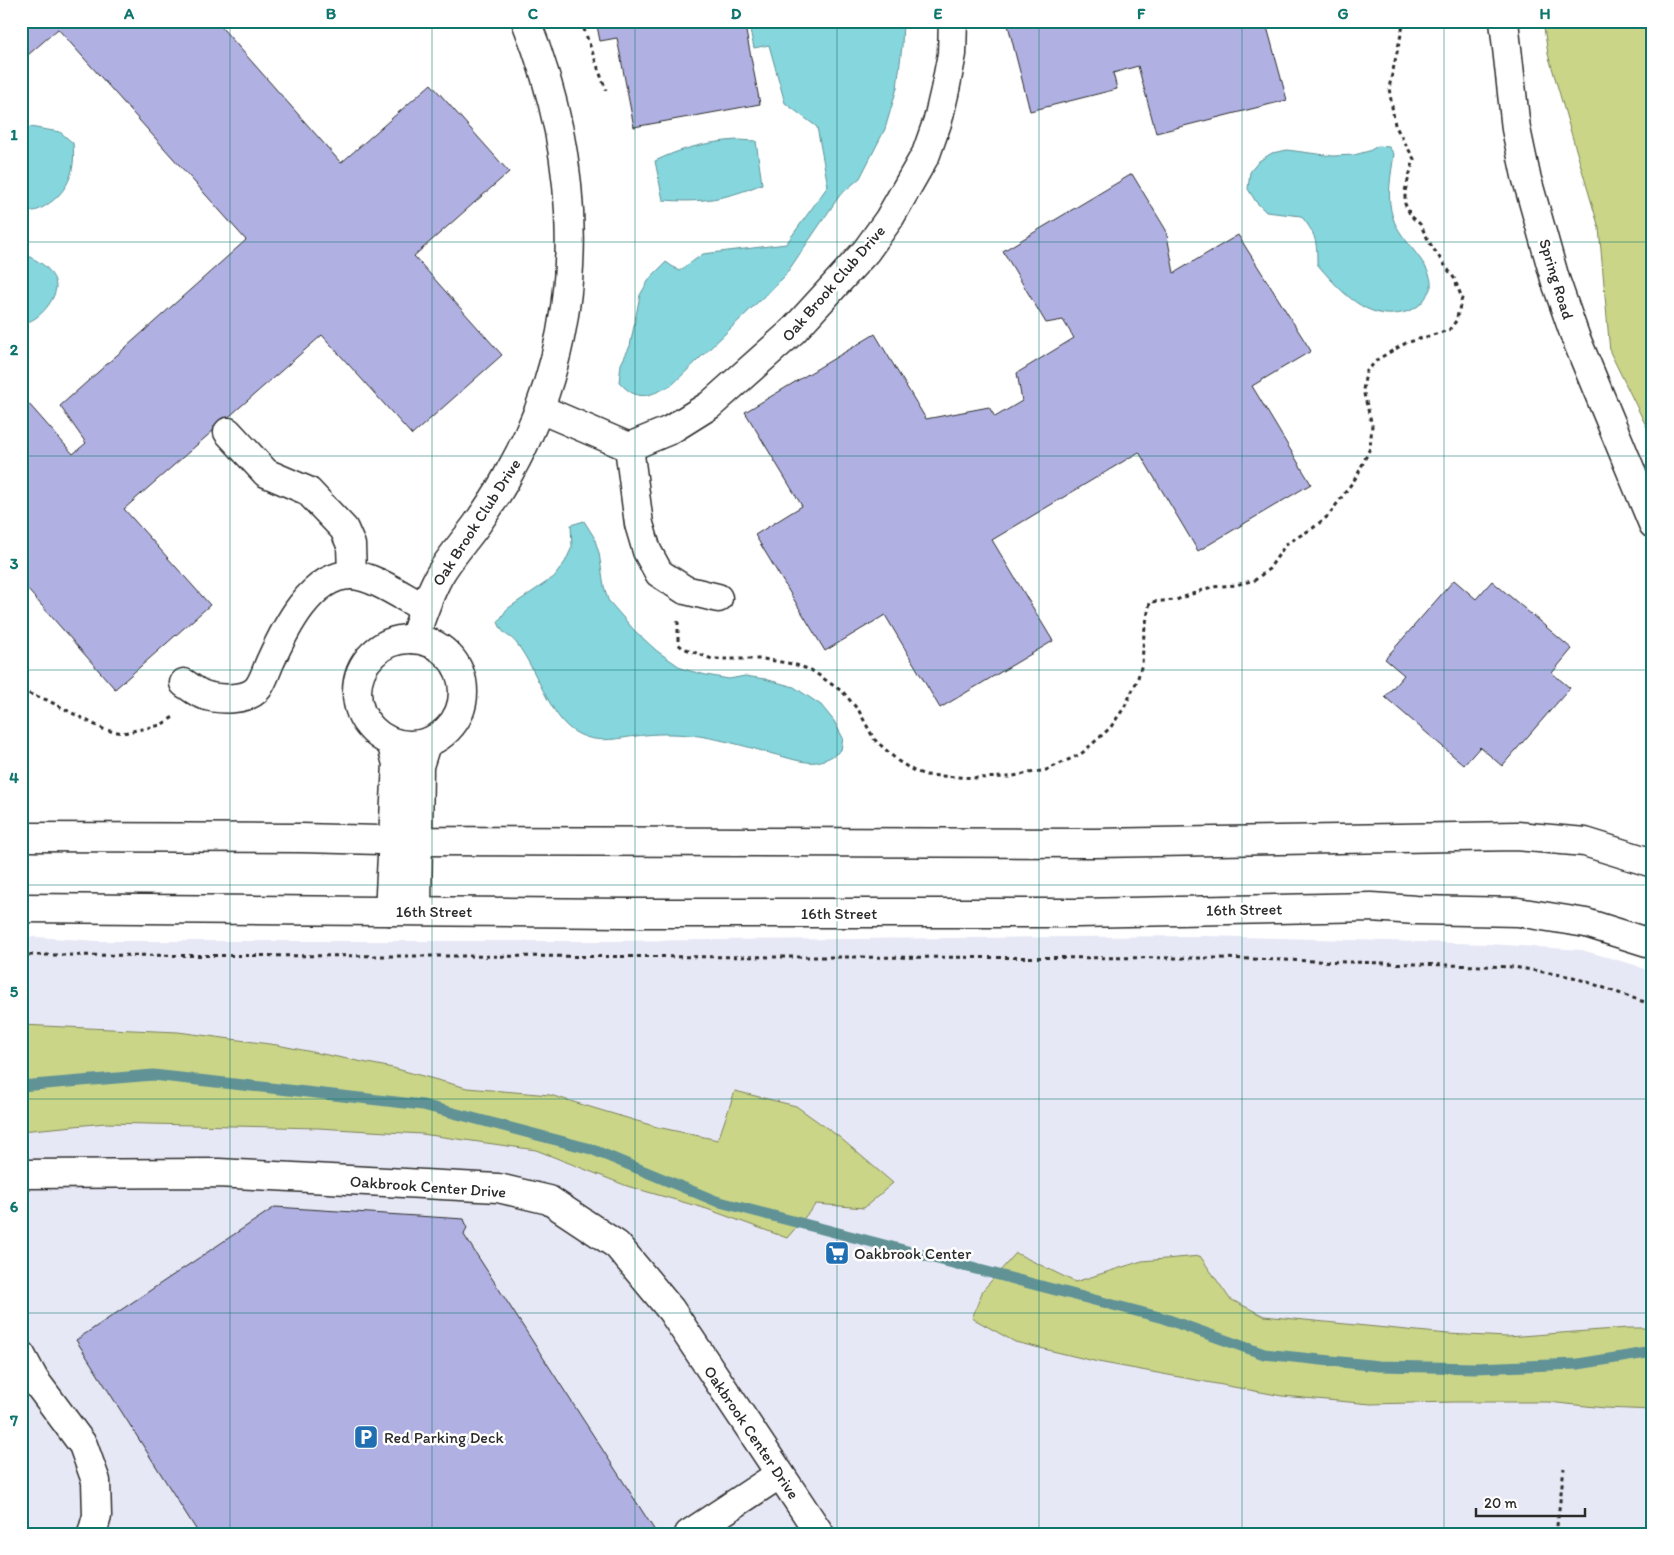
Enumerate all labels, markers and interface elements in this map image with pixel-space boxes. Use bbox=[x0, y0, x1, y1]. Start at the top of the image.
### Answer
text: A bbox=[123, 4, 135, 23]
text: B bbox=[326, 4, 337, 23]
text: C bbox=[528, 4, 539, 23]
text: D bbox=[731, 4, 742, 23]
text: E bbox=[934, 4, 943, 23]
text: F bbox=[1137, 4, 1146, 23]
text: G bbox=[1337, 4, 1349, 23]
text: H bbox=[1539, 4, 1551, 23]
text: 1 bbox=[10, 125, 18, 144]
street label: Oak Brook Club Drive bbox=[778, 221, 889, 345]
street label: Spring Road bbox=[1535, 237, 1578, 322]
text: 2 bbox=[10, 340, 19, 359]
street label: Oak Brook Club Drive bbox=[428, 455, 525, 589]
text: 3 bbox=[10, 554, 19, 573]
text: 4 bbox=[9, 768, 19, 787]
street label: 16th Street bbox=[1206, 899, 1282, 920]
street label: 16th Street bbox=[396, 902, 472, 921]
street label: 16th Street bbox=[801, 904, 877, 923]
text: 5 bbox=[10, 982, 19, 1001]
street label: Oakbrook Center Drive bbox=[349, 1172, 507, 1201]
text: 6 bbox=[10, 1197, 19, 1216]
supermarket icon: Oakbrook Center bbox=[824, 1240, 850, 1266]
place label: Oakbrook Center bbox=[854, 1244, 972, 1263]
street label: Oakbrook Center Drive bbox=[700, 1362, 803, 1503]
text: 7 bbox=[9, 1411, 18, 1430]
parking icon: Red Parking Deck bbox=[353, 1424, 379, 1450]
place label: Red Parking Deck bbox=[384, 1428, 505, 1447]
scale bar bbox=[1476, 1485, 1585, 1517]
text: 20 m bbox=[1484, 1494, 1518, 1512]

